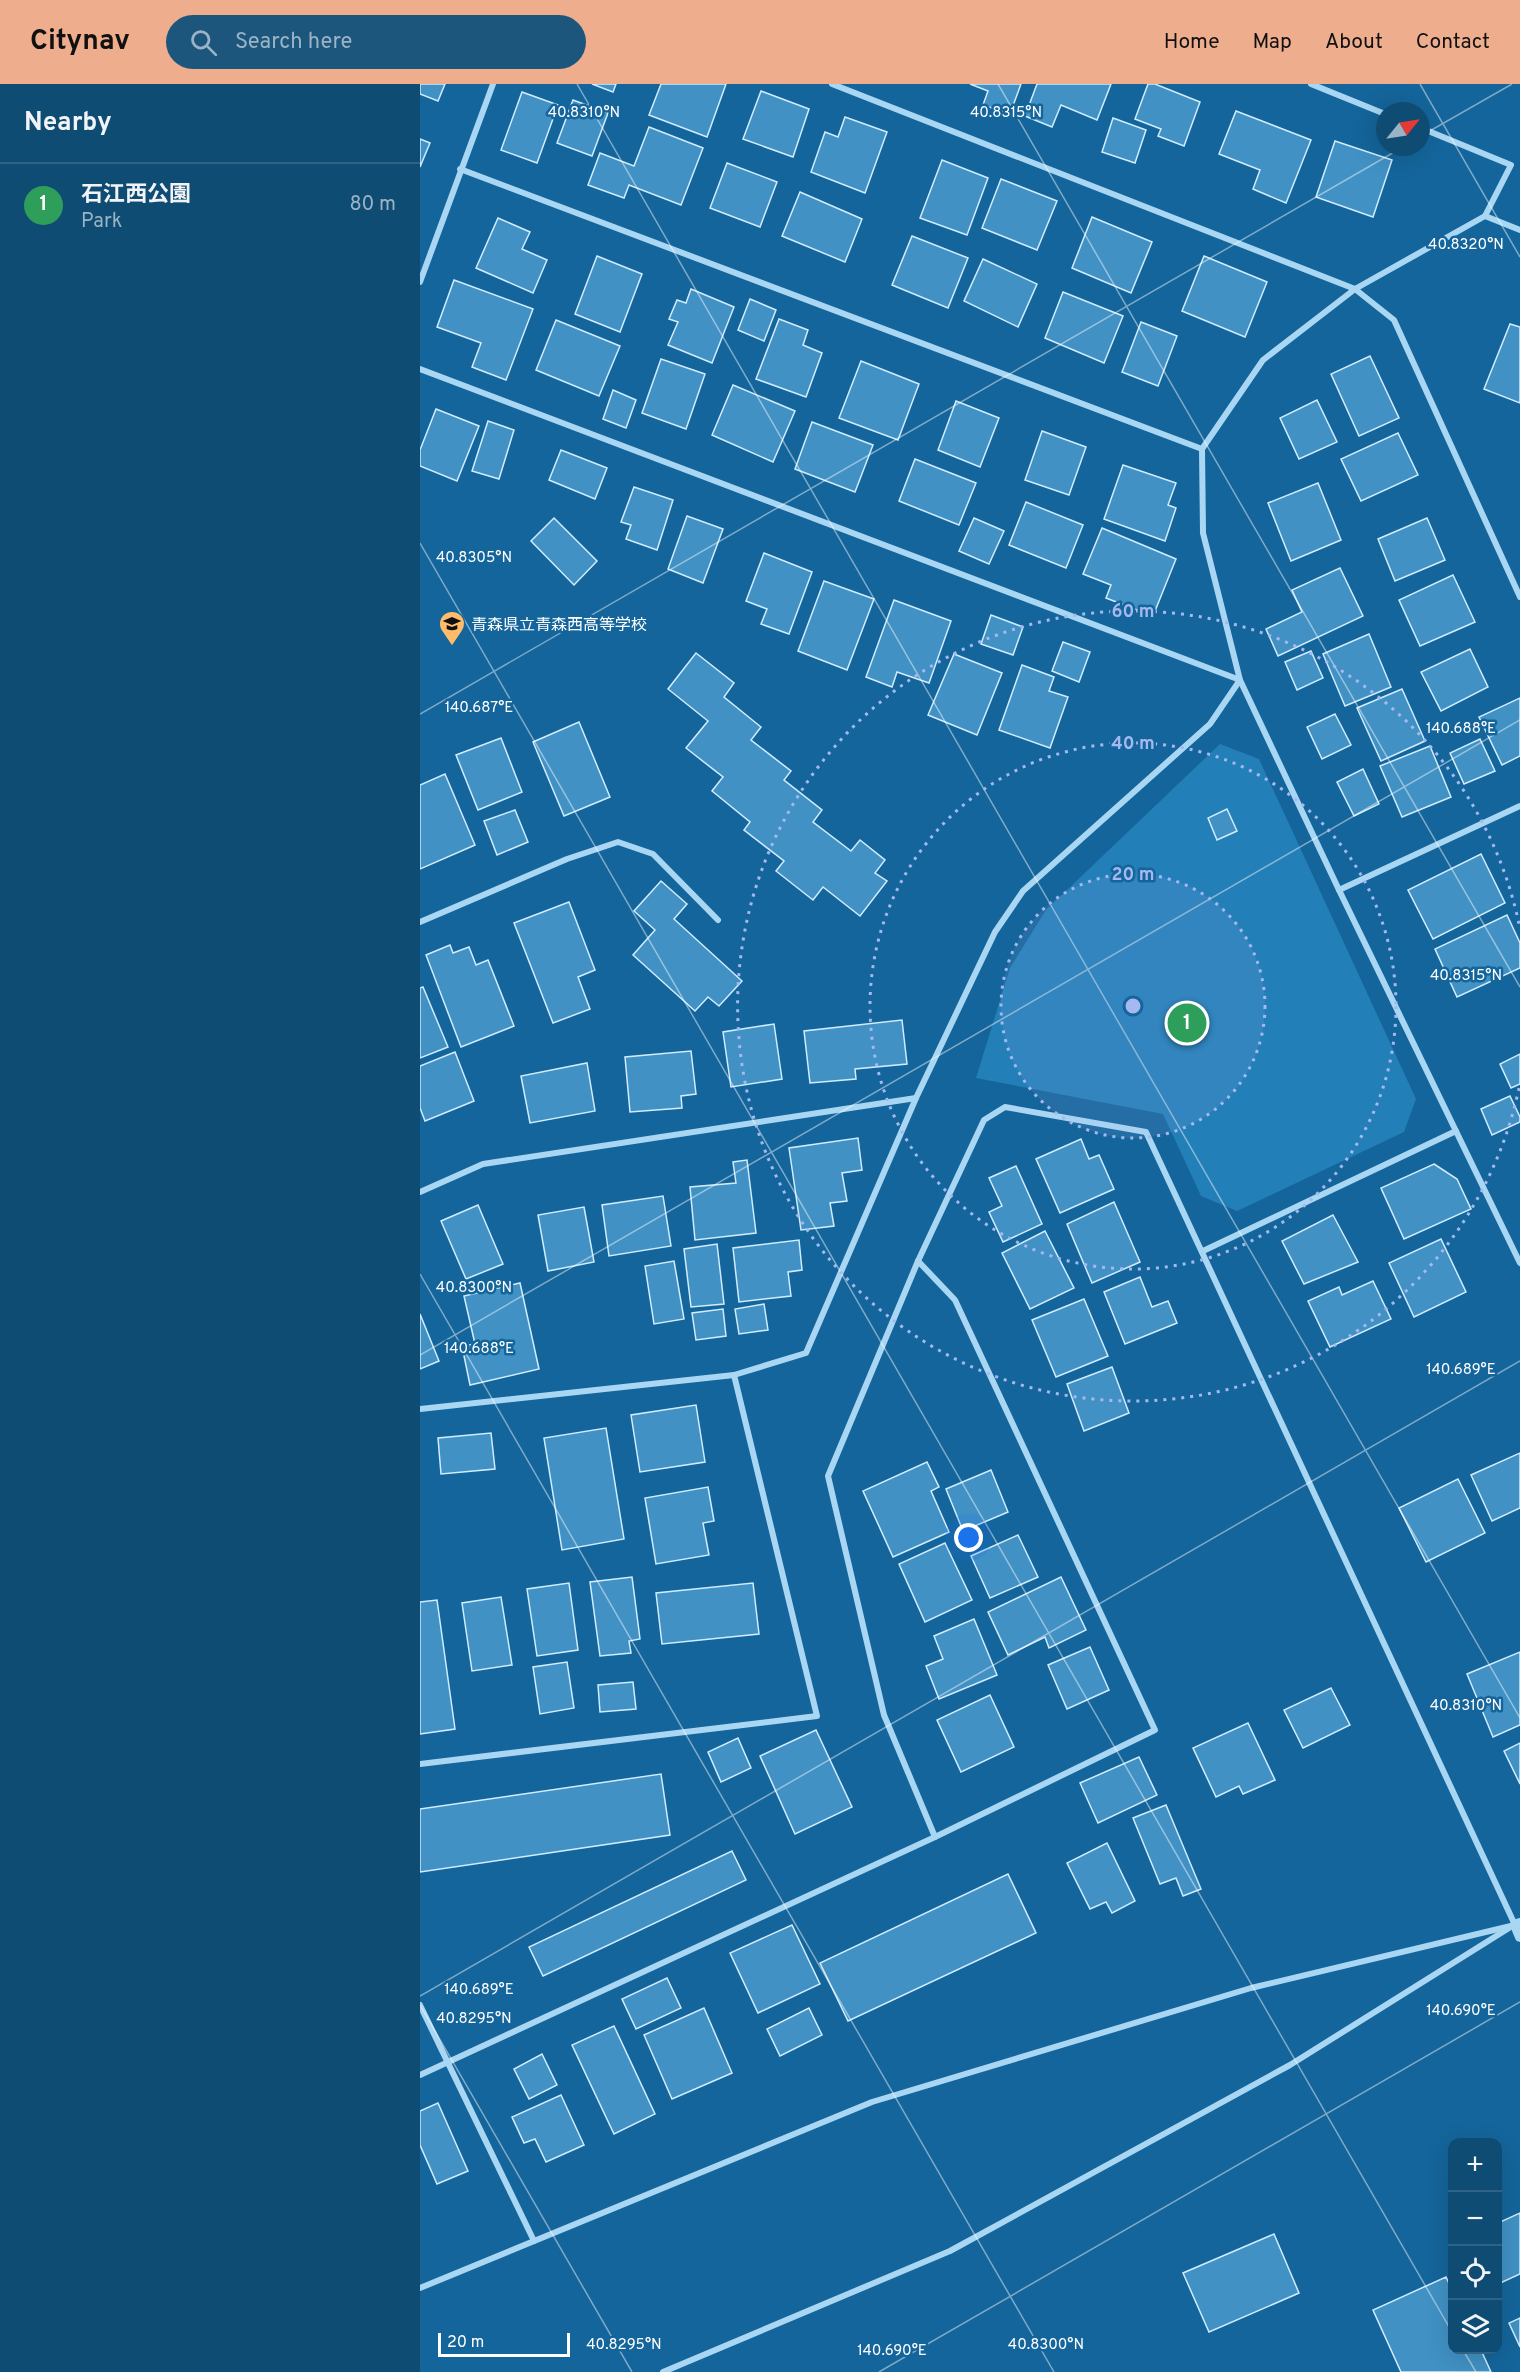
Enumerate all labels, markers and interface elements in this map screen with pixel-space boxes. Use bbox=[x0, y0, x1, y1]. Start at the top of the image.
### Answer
search box bbox=[166, 15, 586, 69]
text: Citynav bbox=[30, 24, 130, 60]
icon: search bbox=[187, 26, 220, 59]
text: Search here bbox=[235, 29, 352, 56]
text: Home bbox=[1164, 29, 1220, 56]
text: Map bbox=[1253, 29, 1292, 56]
text: About bbox=[1325, 29, 1383, 56]
text: Contact bbox=[1416, 29, 1490, 56]
north arrow bbox=[1376, 102, 1430, 156]
text: 40.8310°N bbox=[548, 104, 620, 123]
text: 40.8315°N bbox=[970, 104, 1042, 123]
text: Nearby bbox=[24, 107, 112, 140]
text: 石江西公園 bbox=[81, 182, 191, 209]
text: 1 bbox=[40, 192, 48, 218]
text: 80 m bbox=[350, 192, 396, 218]
text: Park bbox=[81, 209, 122, 235]
text: 40.8320°N bbox=[1428, 236, 1504, 255]
text: 40.8305°N bbox=[436, 549, 512, 568]
text: 60 m bbox=[1111, 601, 1155, 624]
school or university icon: 青森県立青森西高等学校 bbox=[437, 609, 467, 647]
place label: 青森県立青森西高等学校 bbox=[471, 616, 647, 636]
text: 140.687°E bbox=[445, 699, 513, 718]
text: 140.688°E bbox=[1426, 720, 1496, 739]
text: 40 m bbox=[1111, 733, 1155, 756]
text: 20 m bbox=[1111, 864, 1155, 887]
text: 40.8315°N bbox=[1430, 967, 1502, 986]
centre of rings bbox=[1123, 996, 1143, 1016]
pin: 1 bbox=[1168, 1000, 1206, 1046]
text: 40.8300°N bbox=[436, 1279, 512, 1298]
text: 140.688°E bbox=[444, 1340, 514, 1359]
text: 140.689°E bbox=[1426, 1361, 1496, 1380]
your location bbox=[954, 1523, 983, 1552]
text: 40.8310°N bbox=[1430, 1697, 1502, 1716]
text: 140.689°E bbox=[444, 1981, 514, 2000]
text: 140.690°E bbox=[1426, 2002, 1496, 2021]
text: 40.8295°N bbox=[436, 2010, 512, 2029]
map controls bbox=[1448, 2138, 1502, 2354]
button: + bbox=[1448, 2138, 1502, 2192]
button: − bbox=[1448, 2192, 1502, 2246]
button: locate bbox=[1448, 2246, 1502, 2300]
button: layers bbox=[1448, 2300, 1502, 2354]
scale bar bbox=[438, 2330, 570, 2358]
text: 20 m bbox=[447, 2333, 484, 2353]
text: 40.8295°N bbox=[586, 2336, 662, 2355]
text: 40.8300°N bbox=[1008, 2336, 1084, 2355]
text: 140.690°E bbox=[857, 2342, 927, 2361]

